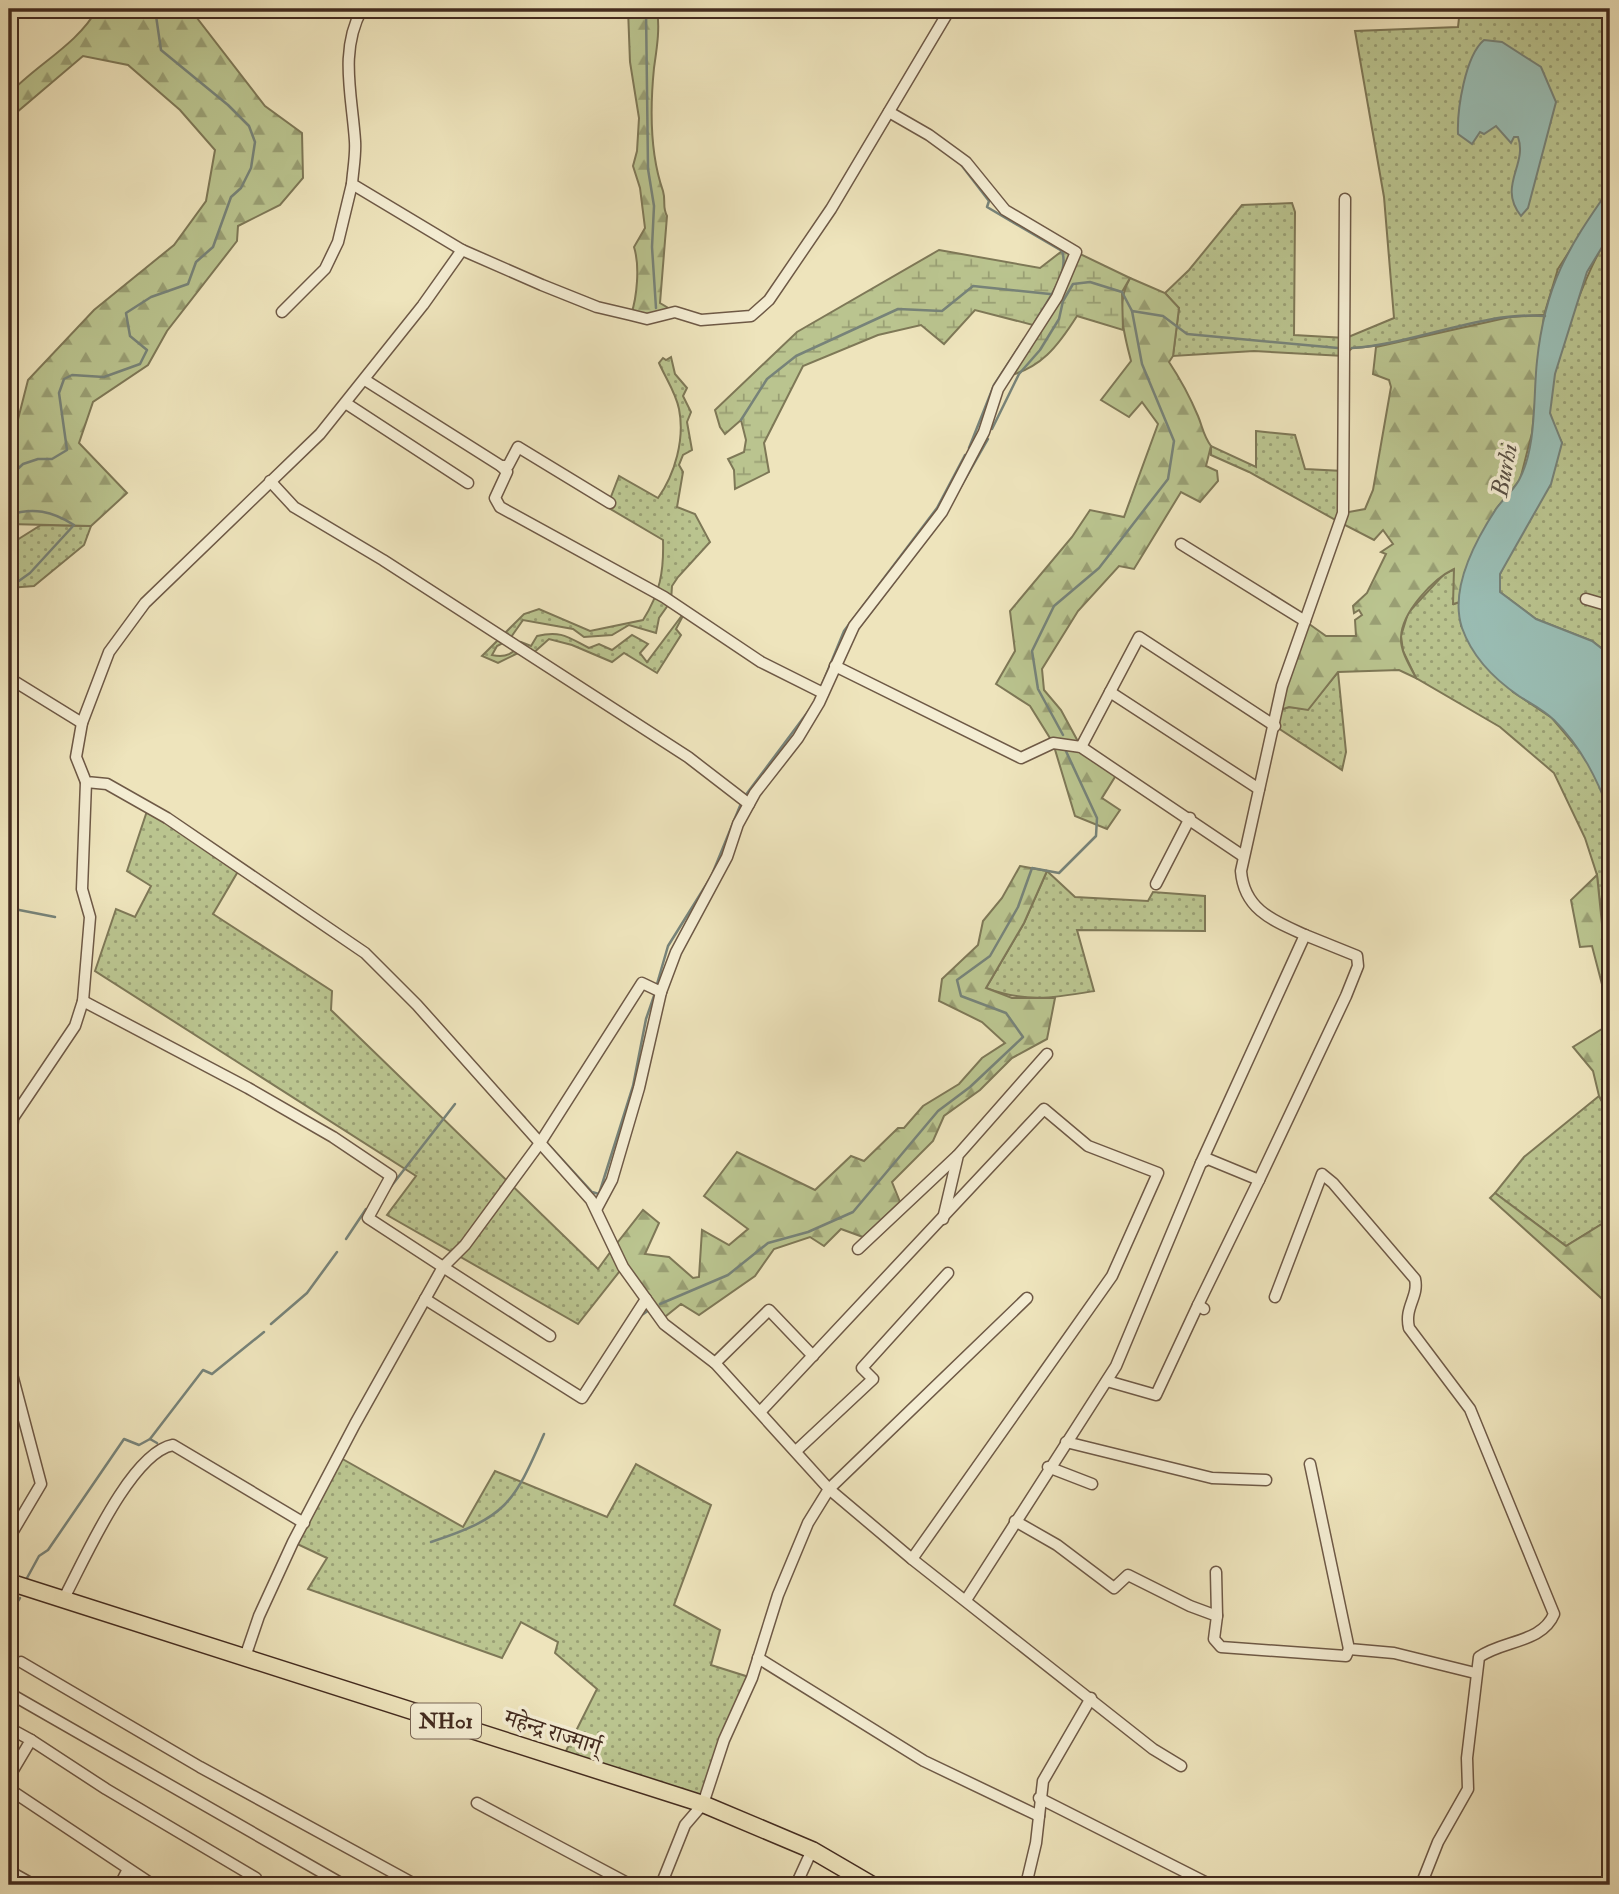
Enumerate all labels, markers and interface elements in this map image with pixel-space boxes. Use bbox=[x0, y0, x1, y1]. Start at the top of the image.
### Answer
water label: Burhi bbox=[1484, 440, 1525, 500]
street label: महेन्द्र राज्मार्ग् bbox=[500, 1703, 608, 1763]
road number: NH01 bbox=[411, 1704, 481, 1738]

